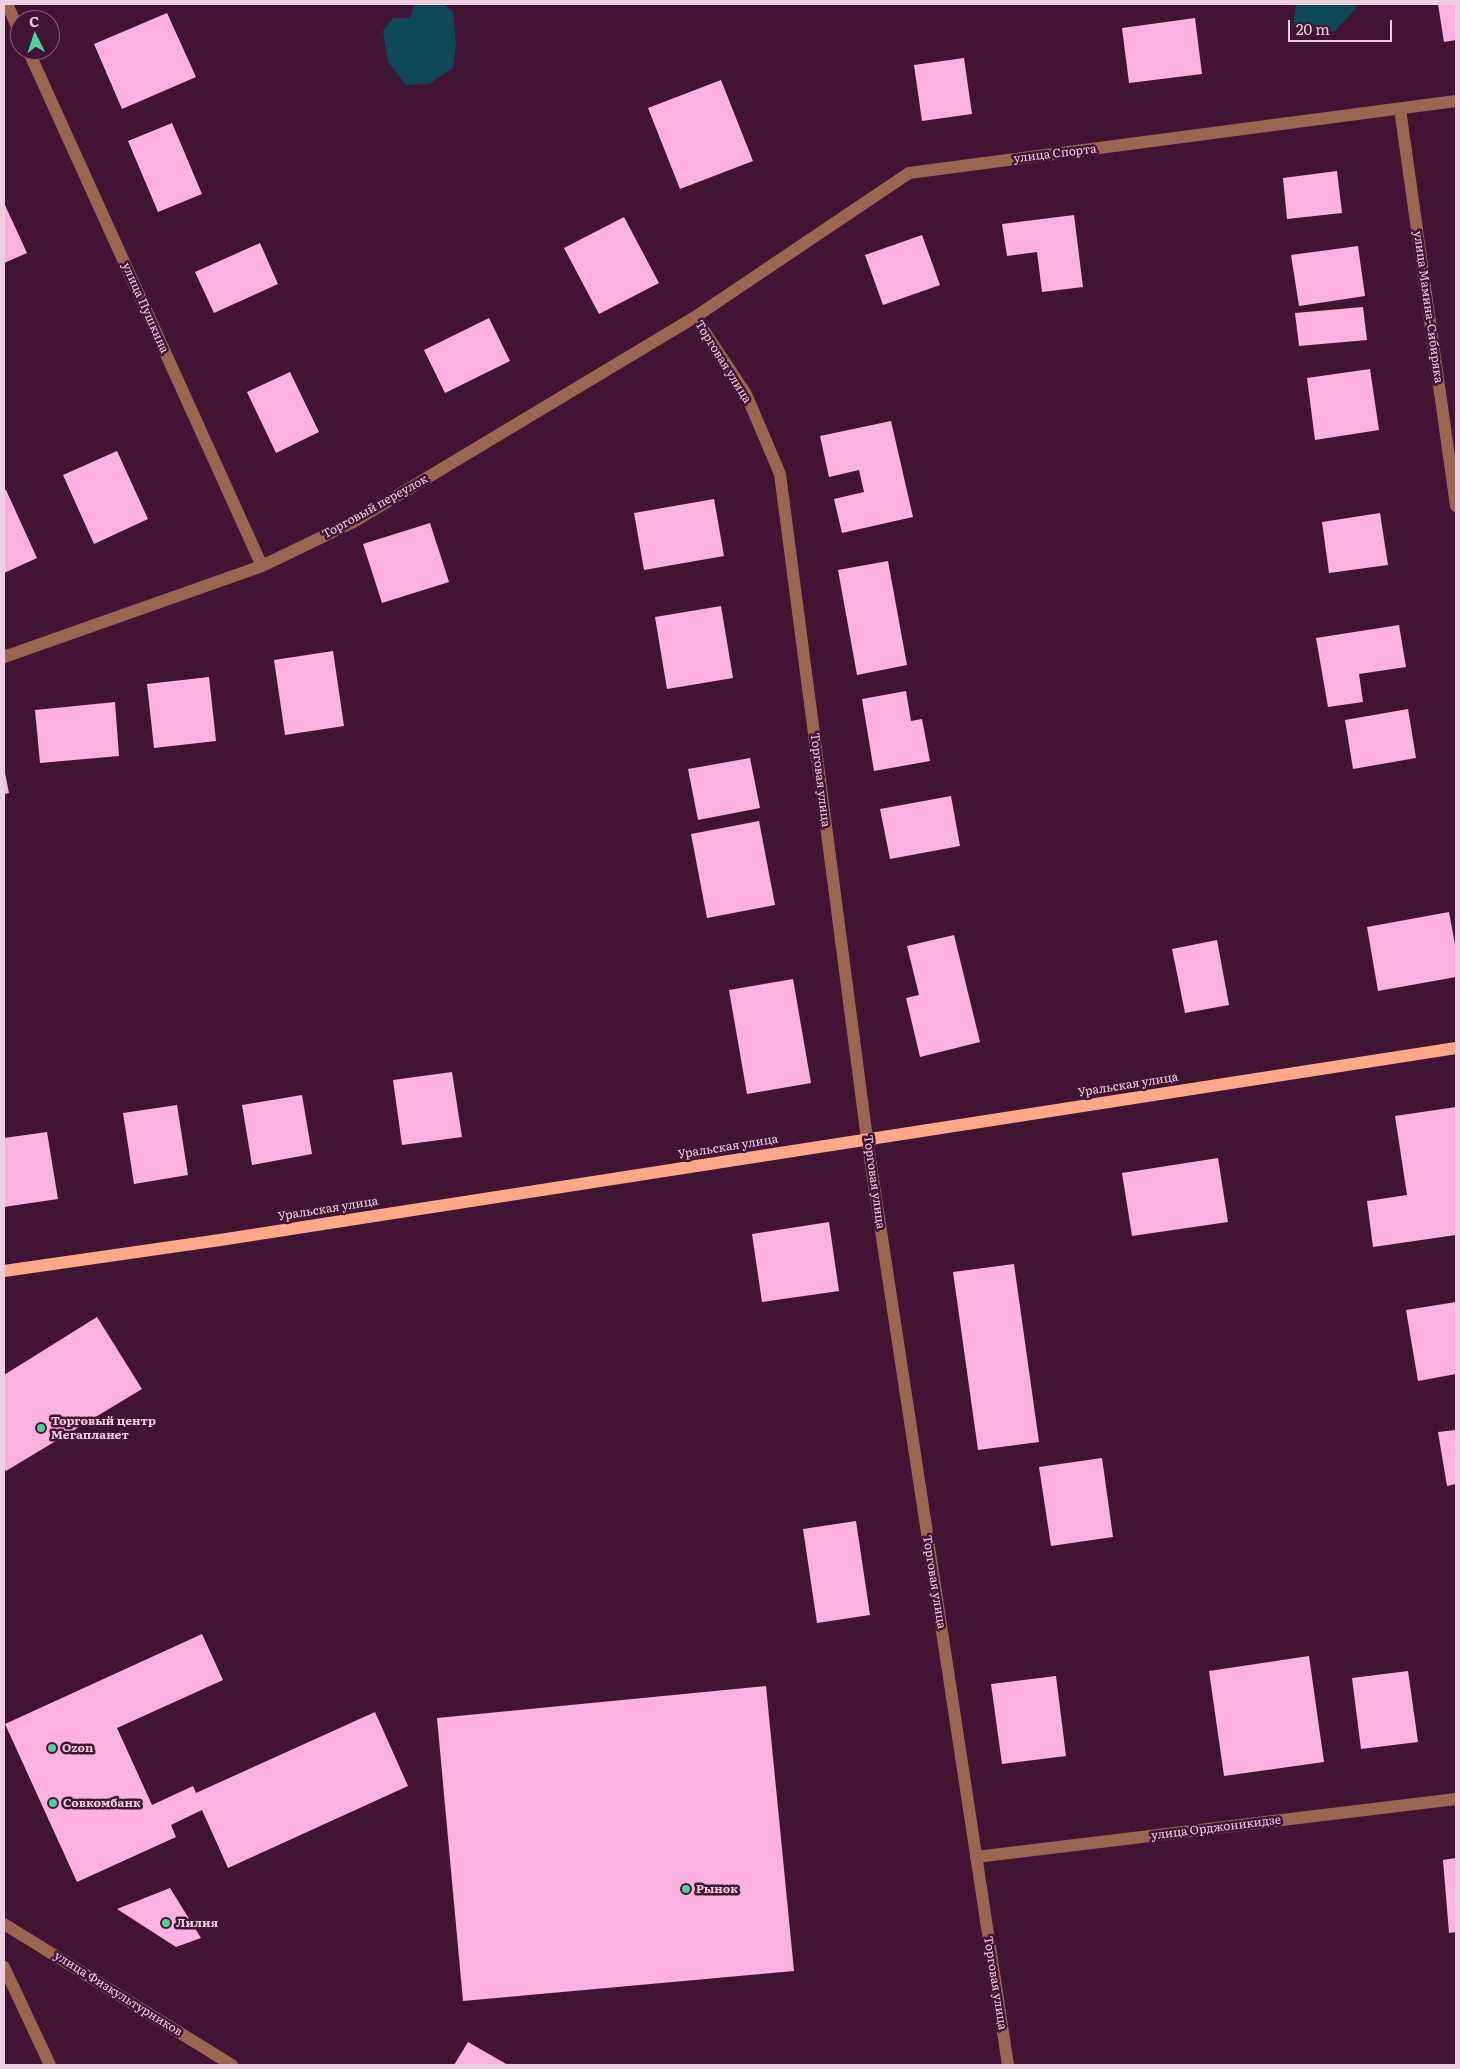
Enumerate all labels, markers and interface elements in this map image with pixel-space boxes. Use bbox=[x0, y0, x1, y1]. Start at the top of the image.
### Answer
north arrow bbox=[10, 10, 60, 60]
scale bar bbox=[1290, 10, 1394, 42]
text: С bbox=[28, 11, 40, 31]
text: 20 m bbox=[1296, 17, 1330, 40]
street label: улица Спорта bbox=[1013, 142, 1097, 166]
street label: улица Мамина-Сибиряка bbox=[1410, 230, 1446, 384]
street label: улица Пушкина bbox=[119, 260, 171, 356]
street label: Торговая улица bbox=[692, 318, 754, 406]
street label: Торговый переулок bbox=[320, 472, 430, 542]
street label: Торговая улица bbox=[807, 732, 833, 828]
street label: Уральская улица bbox=[1077, 1070, 1179, 1100]
street label: Уральская улица bbox=[677, 1132, 779, 1162]
street label: Торговая улица bbox=[860, 1134, 888, 1230]
street label: Уральская улица bbox=[277, 1194, 379, 1224]
place label: Торговый центр Мегапланет bbox=[51, 1414, 156, 1442]
marker: Торговый центр Мегапланет bbox=[35, 1422, 47, 1434]
street label: Торговая улица bbox=[919, 1534, 949, 1630]
place label: Ozon bbox=[62, 1741, 93, 1755]
marker: Ozon bbox=[46, 1742, 58, 1754]
place label: Совкомбанк bbox=[63, 1796, 141, 1810]
marker: Совкомбанк bbox=[47, 1797, 59, 1809]
street label: улица Орджоникидзе bbox=[1150, 1813, 1282, 1843]
place label: Рынок bbox=[696, 1882, 738, 1896]
marker: Рынок bbox=[680, 1883, 692, 1895]
place label: Лилия bbox=[176, 1916, 218, 1930]
marker: Лилия bbox=[160, 1917, 172, 1929]
street label: Торговая улица bbox=[980, 1935, 1010, 2031]
street label: улица Физкультурников bbox=[51, 1949, 185, 2039]

